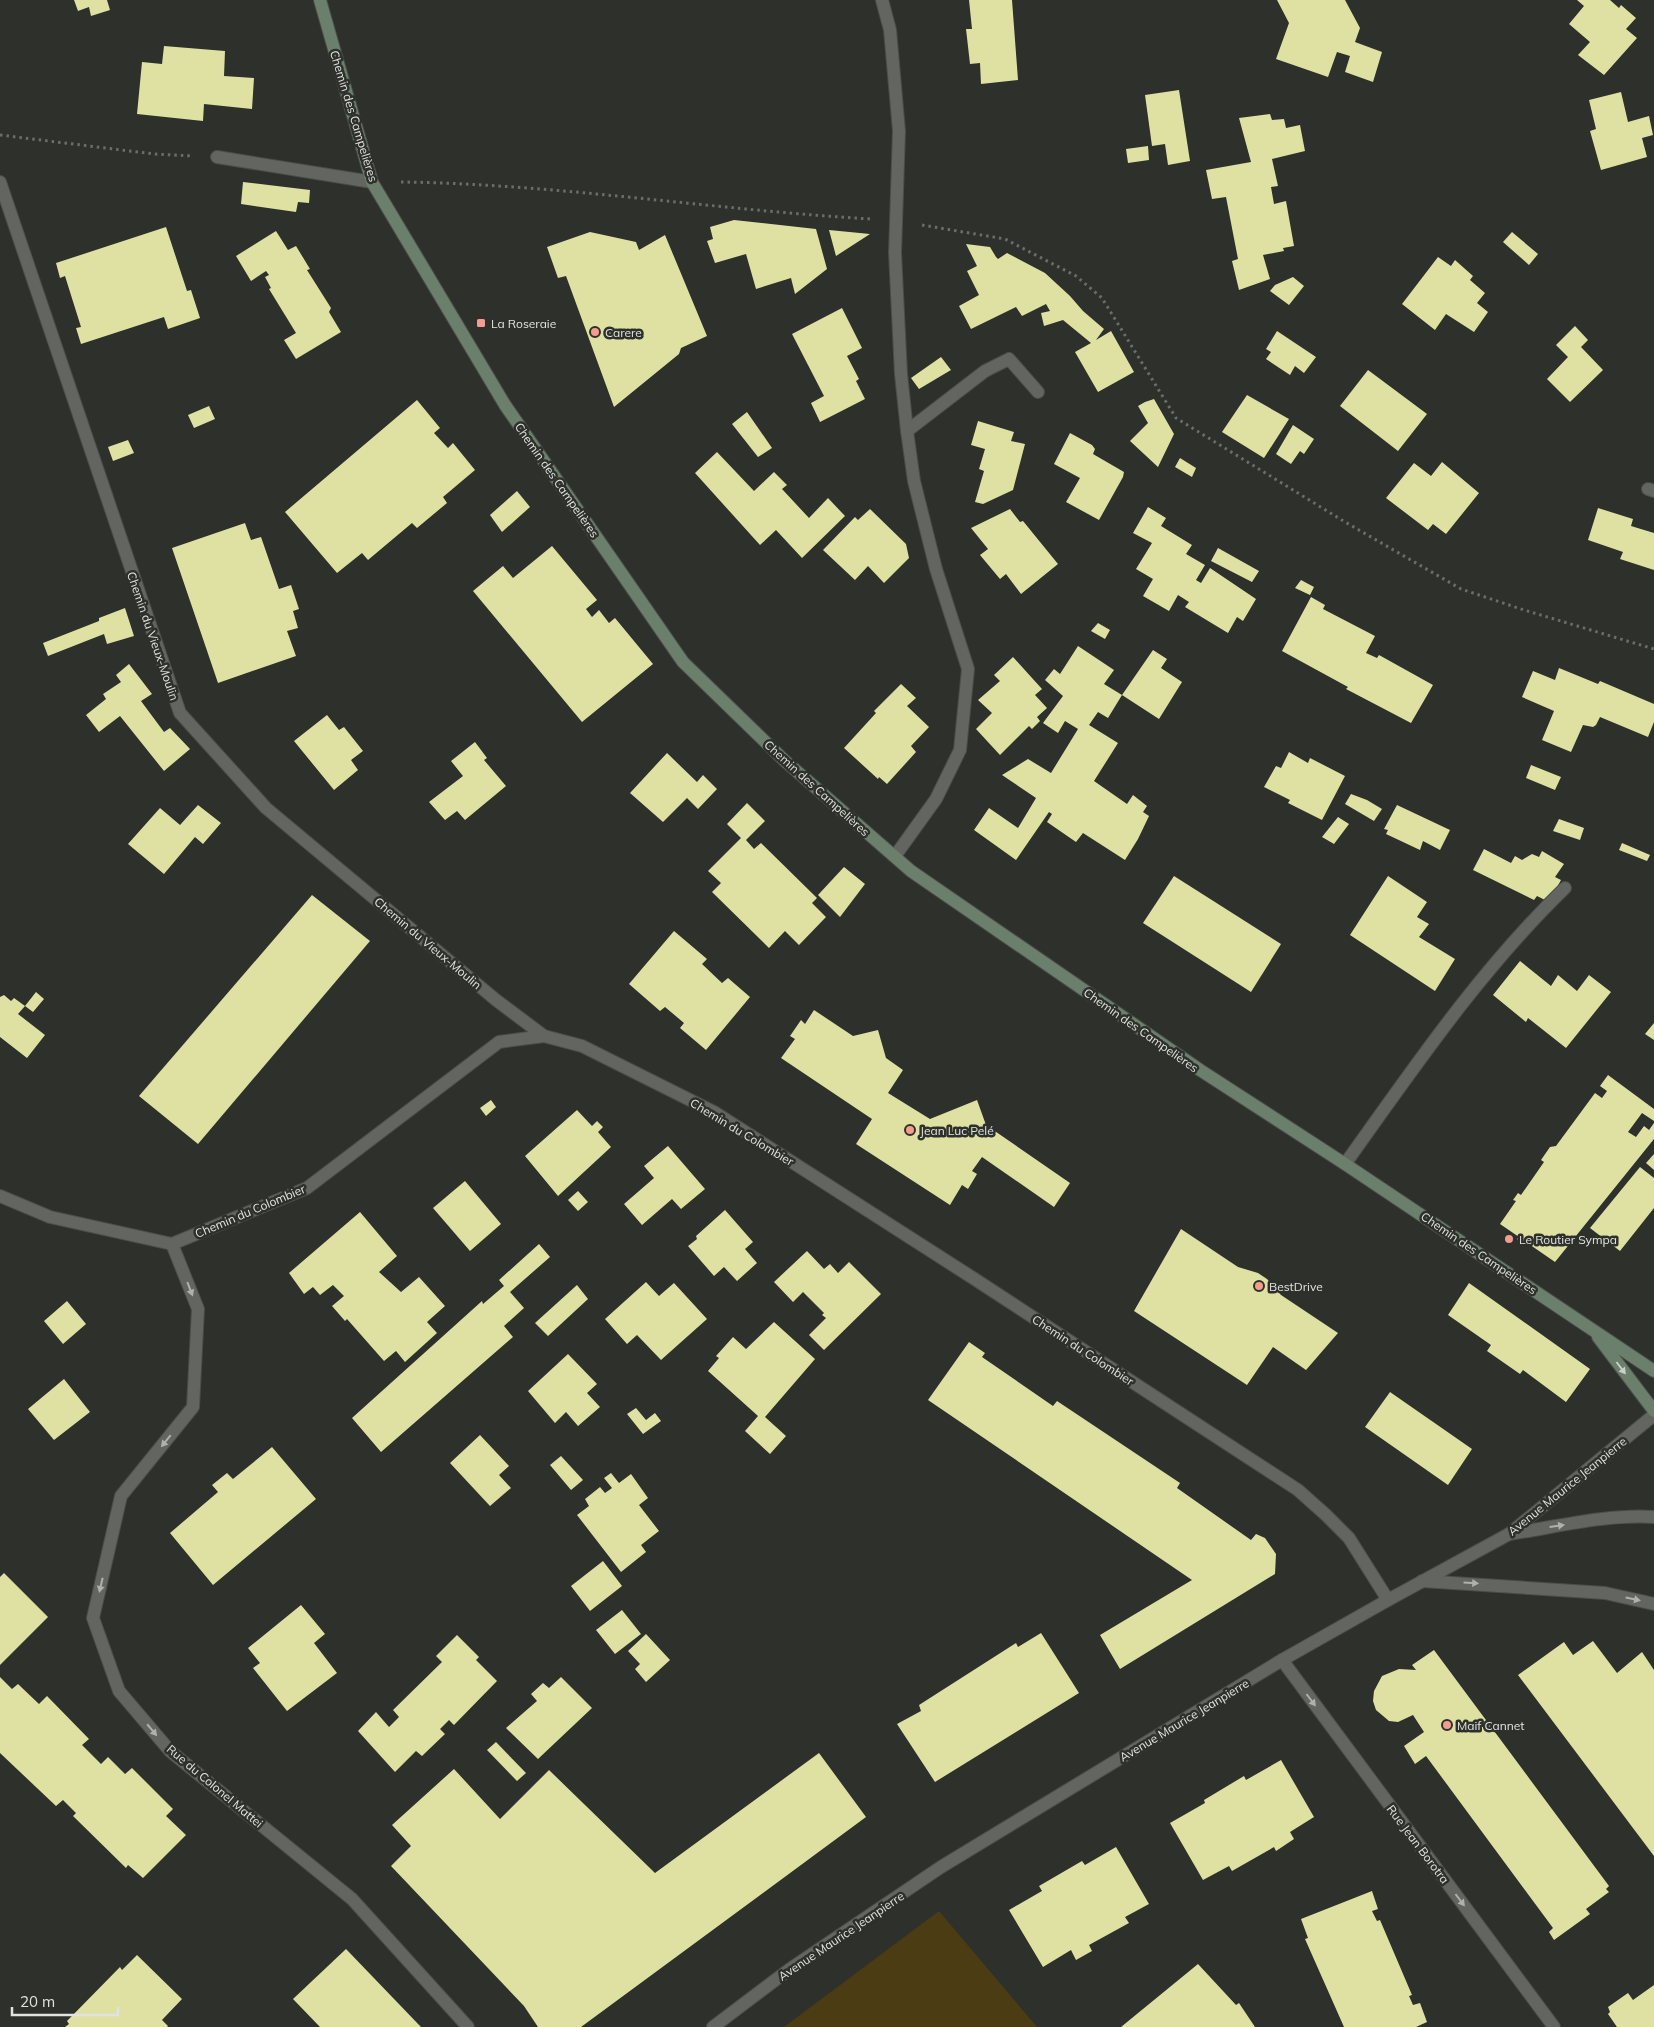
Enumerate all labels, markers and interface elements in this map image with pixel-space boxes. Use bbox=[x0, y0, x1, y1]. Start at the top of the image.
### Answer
street label: Chemin des Campelières bbox=[327, 48, 381, 184]
place label: La Roseraie bbox=[491, 316, 556, 331]
marker: La Roseraie bbox=[475, 317, 487, 329]
place label: Carere bbox=[605, 325, 642, 340]
marker: Carere bbox=[589, 326, 601, 338]
street label: Chemin des Campelières bbox=[512, 420, 602, 540]
street label: Chemin du Vieux-Moulin bbox=[124, 570, 182, 702]
street label: Chemin des Campelières bbox=[761, 737, 873, 839]
street label: Chemin du Vieux-Moulin bbox=[371, 894, 485, 992]
street label: Chemin des Campelières bbox=[1081, 985, 1201, 1075]
street label: Chemin du Colombier bbox=[687, 1095, 797, 1169]
place label: Jean Luc Pelé bbox=[920, 1123, 994, 1138]
marker: Jean Luc Pelé bbox=[904, 1124, 916, 1136]
street label: Chemin du Colombier bbox=[193, 1181, 308, 1241]
street label: Chemin des Campelières bbox=[1418, 1209, 1540, 1297]
place label: Le Routier Sympa bbox=[1519, 1232, 1617, 1247]
marker: Le Routier Sympa bbox=[1503, 1233, 1515, 1245]
place label: BestDrive bbox=[1269, 1279, 1323, 1294]
marker: BestDrive bbox=[1253, 1280, 1265, 1292]
one-way arrow bbox=[187, 1282, 194, 1297]
street label: Chemin du Colombier bbox=[1029, 1311, 1137, 1389]
one-way arrow bbox=[1616, 1361, 1626, 1375]
street label: Avenue Maurice Jeanpierre bbox=[1505, 1433, 1629, 1539]
one-way arrow bbox=[160, 1434, 171, 1447]
one-way arrow bbox=[1550, 1522, 1566, 1530]
one-way arrow bbox=[96, 1578, 104, 1594]
one-way arrow bbox=[1463, 1580, 1479, 1588]
one-way arrow bbox=[1625, 1595, 1640, 1603]
street label: Avenue Maurice Jeanpierre bbox=[1116, 1675, 1252, 1765]
one-way arrow bbox=[1306, 1693, 1316, 1706]
place label: Maif Cannet bbox=[1457, 1718, 1525, 1733]
marker: Maif Cannet bbox=[1441, 1719, 1453, 1731]
one-way arrow bbox=[146, 1724, 158, 1736]
street label: Rue du Colonel Mattei bbox=[164, 1741, 266, 1831]
street label: Rue Jean Borotra bbox=[1384, 1802, 1452, 1886]
street label: Avenue Maurice Jeanpierre bbox=[775, 1888, 907, 1984]
one-way arrow bbox=[1455, 1893, 1465, 1907]
scale bar bbox=[12, 1984, 119, 2016]
text: 20 m bbox=[20, 1992, 55, 2011]

